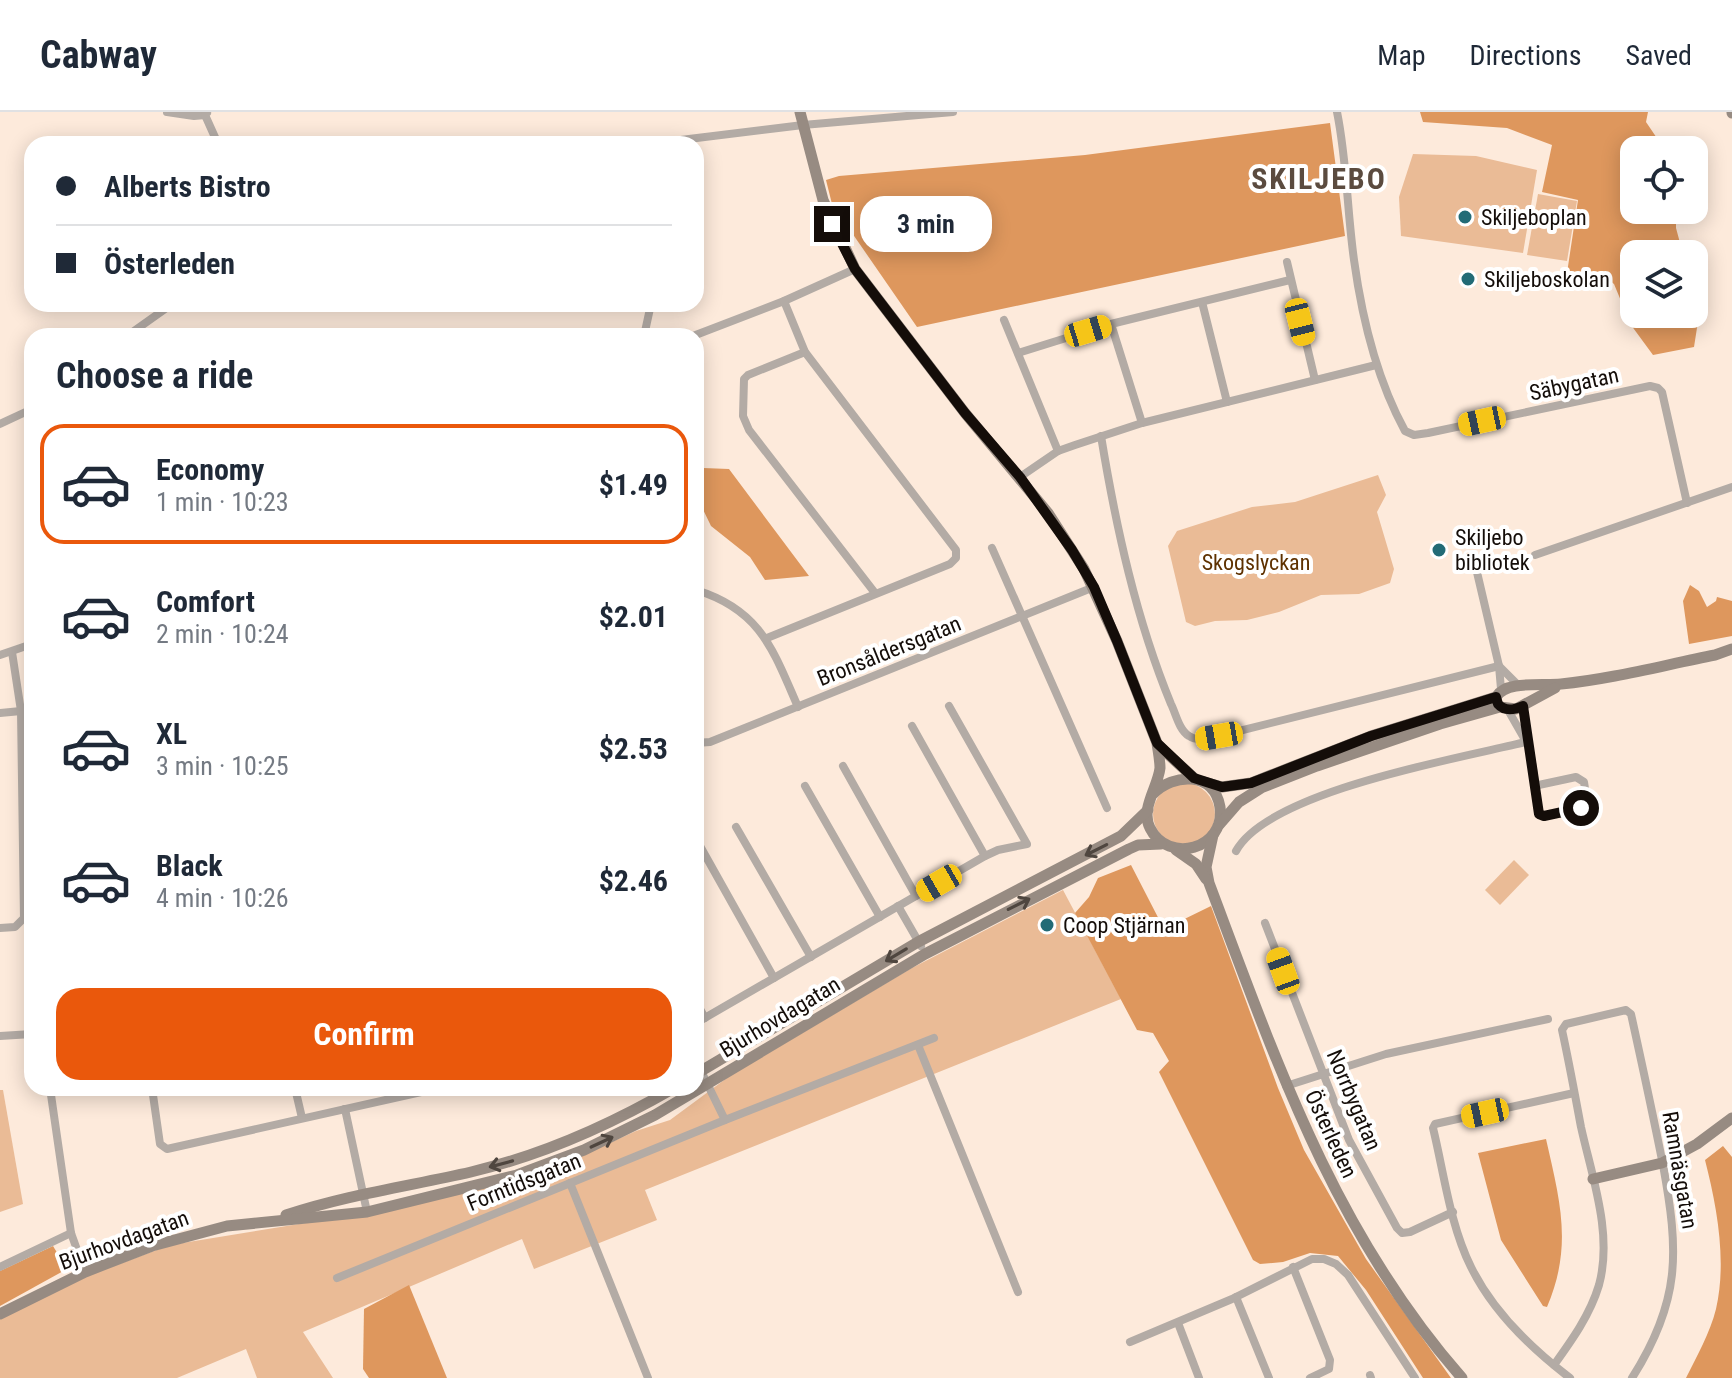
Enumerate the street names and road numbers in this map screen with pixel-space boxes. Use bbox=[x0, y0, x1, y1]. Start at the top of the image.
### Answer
street label: Säbygatan bbox=[1527, 362, 1621, 406]
street label: Bronsåldersgatan bbox=[813, 611, 965, 691]
street label: Bjurhovdagatan bbox=[715, 971, 845, 1063]
street label: Norrbygatan bbox=[1322, 1046, 1386, 1154]
street label: Österleden bbox=[1300, 1086, 1362, 1182]
street label: Ramnäsgatan bbox=[1657, 1109, 1703, 1231]
street label: Forntidsgatan bbox=[464, 1148, 584, 1216]
street label: Bjurhovdagatan bbox=[56, 1205, 192, 1275]

